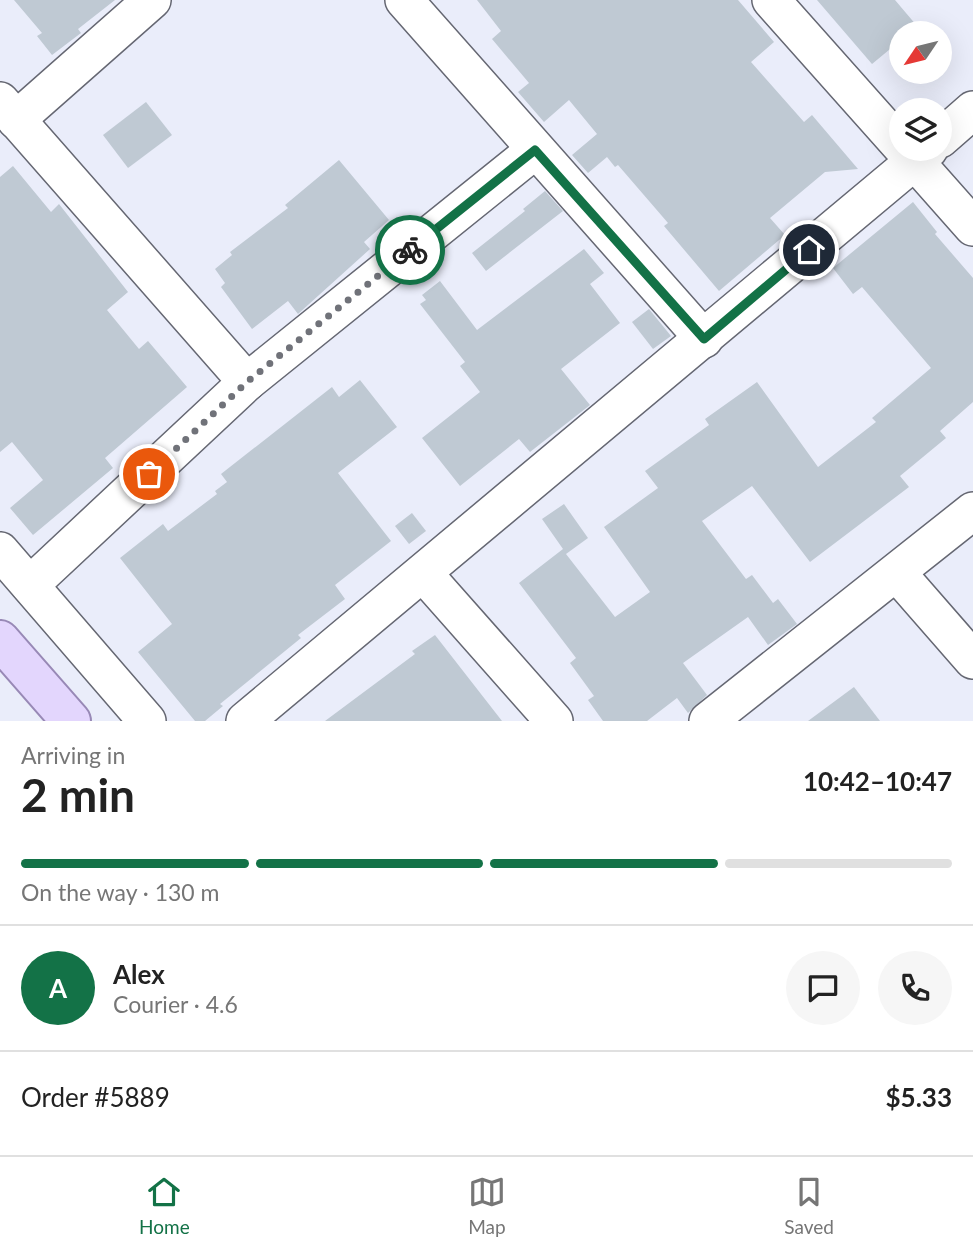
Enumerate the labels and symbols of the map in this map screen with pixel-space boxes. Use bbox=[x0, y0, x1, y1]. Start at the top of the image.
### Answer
north arrow bbox=[889, 21, 952, 84]
courier bbox=[375, 215, 445, 285]
pin bbox=[779, 220, 839, 280]
pin bbox=[119, 444, 179, 504]

